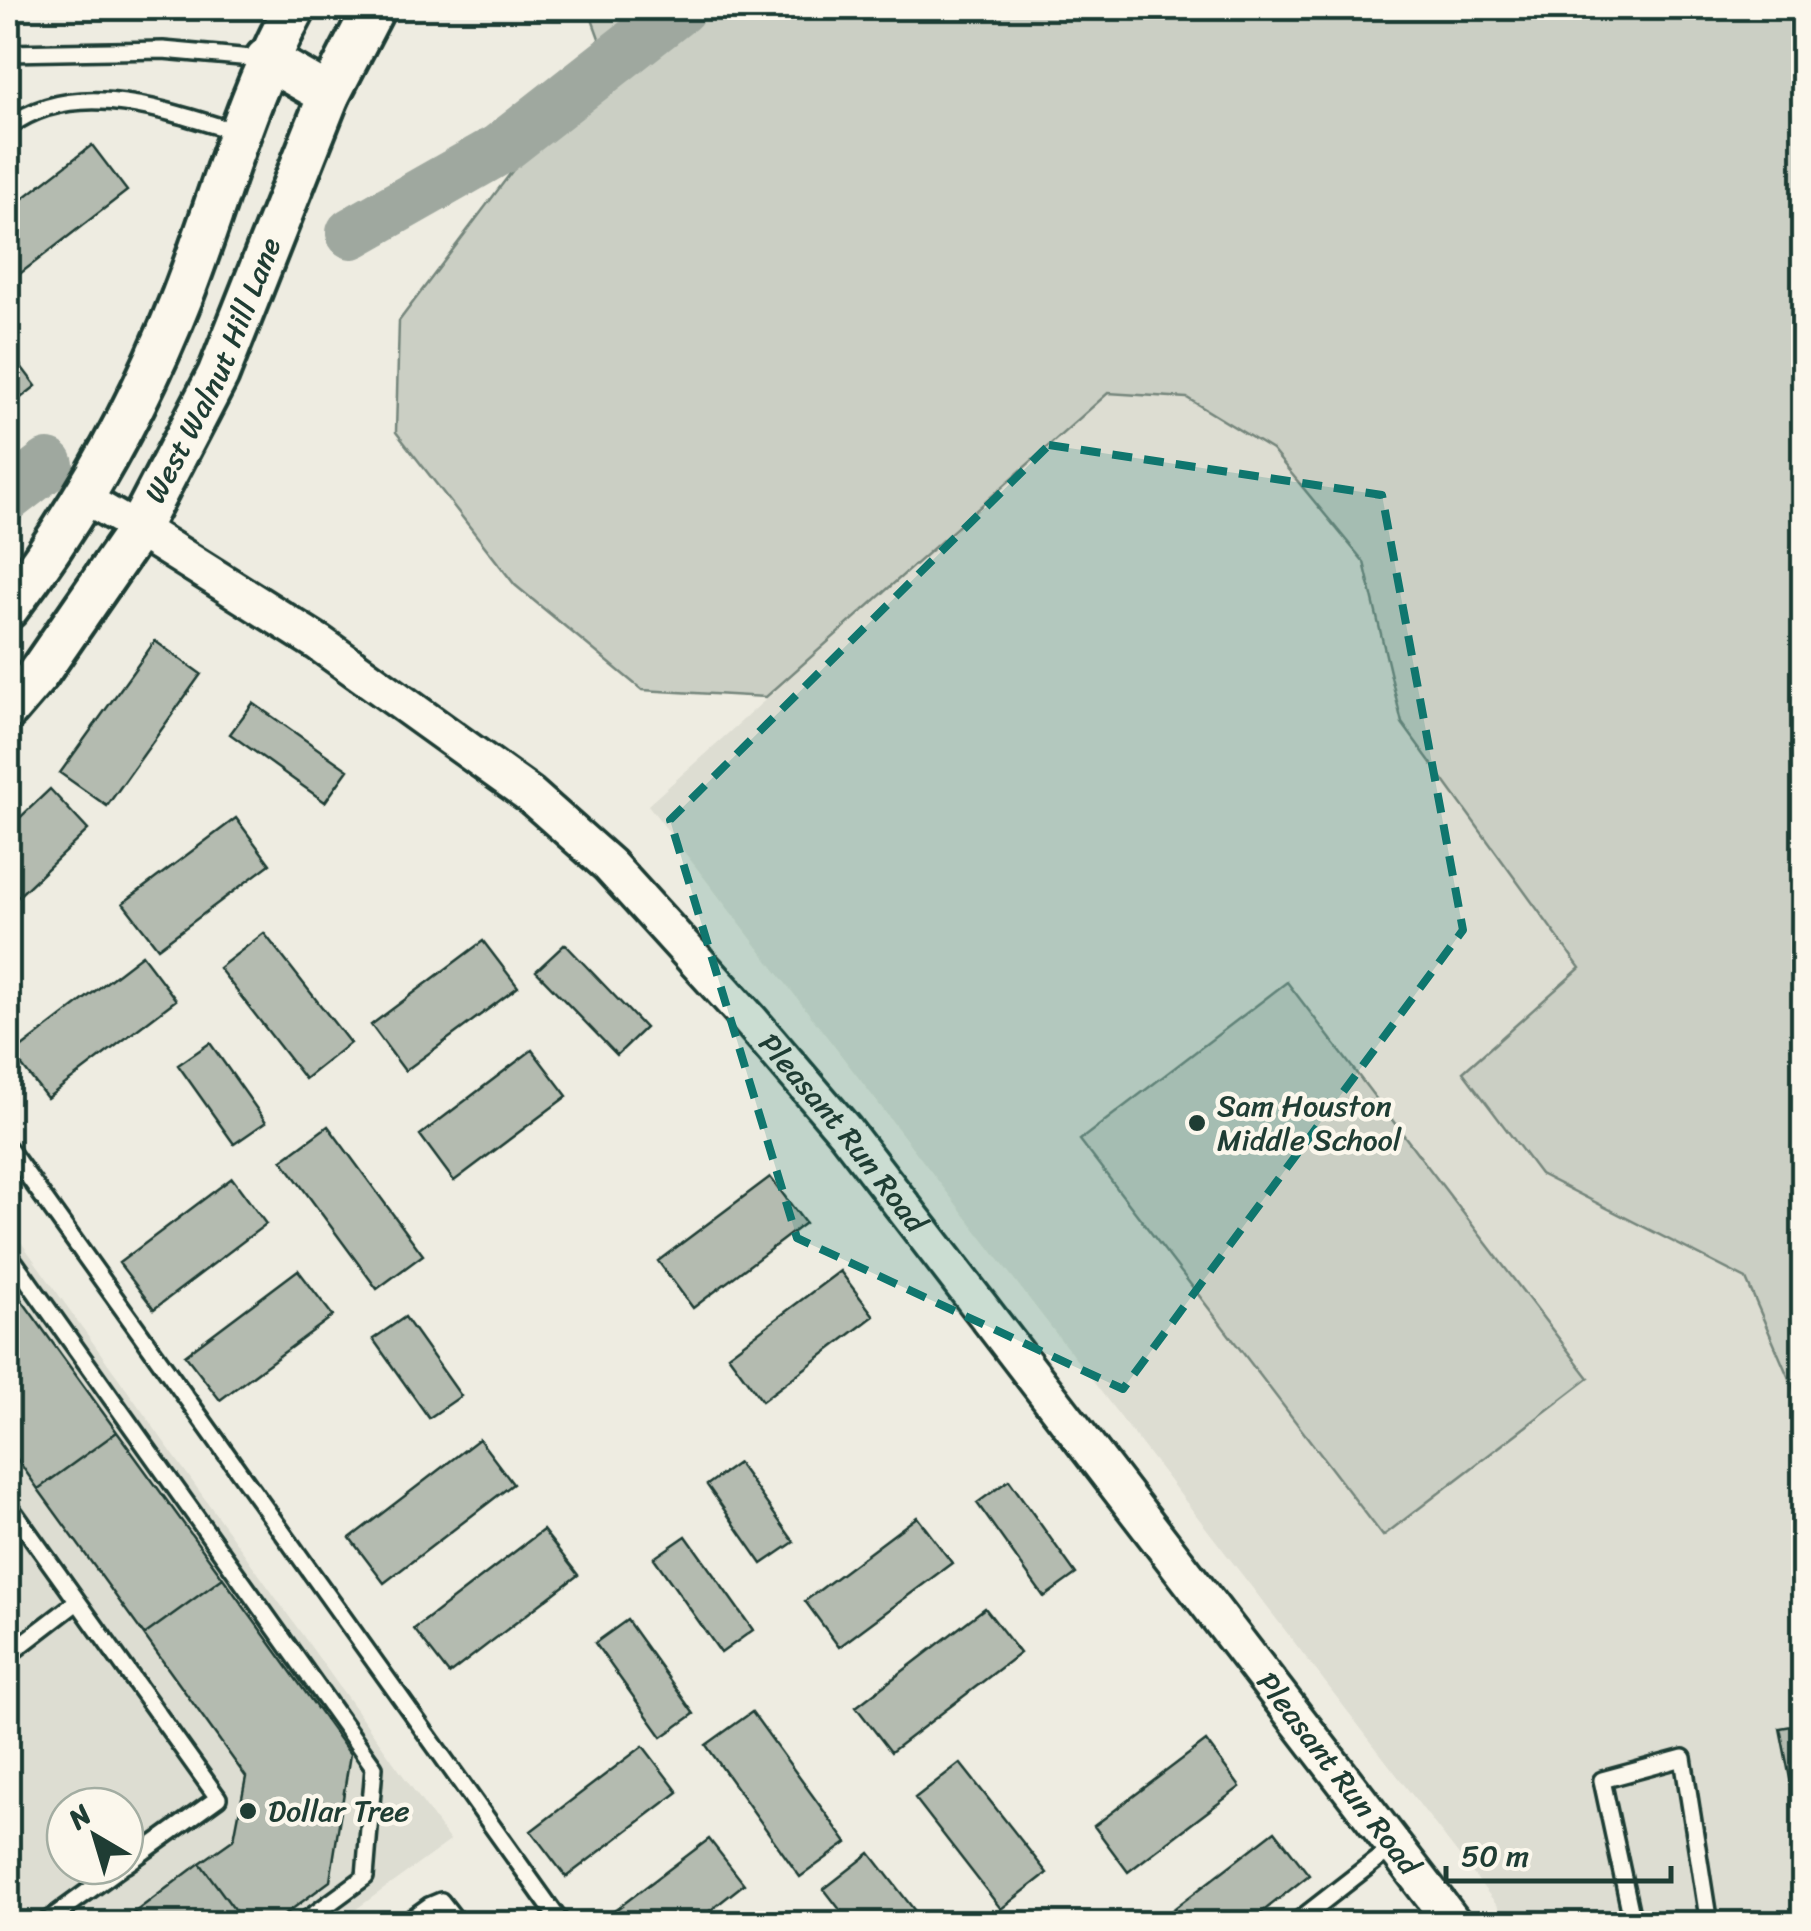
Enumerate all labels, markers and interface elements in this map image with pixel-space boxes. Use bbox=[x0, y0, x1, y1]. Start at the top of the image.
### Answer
street label: West Walnut Hill Lane bbox=[129, 229, 297, 513]
street label: Pleasant Run Road bbox=[744, 1020, 943, 1247]
place label: Sam Houston Middle School bbox=[1217, 1079, 1402, 1167]
marker: Sam Houston Middle School bbox=[1186, 1112, 1208, 1134]
street label: Pleasant Run Road bbox=[1242, 1659, 1436, 1889]
place label: Dollar Tree bbox=[268, 1784, 410, 1838]
north arrow bbox=[45, 1786, 145, 1886]
text: N bbox=[56, 1791, 103, 1843]
marker: Dollar Tree bbox=[237, 1800, 259, 1822]
scale bar bbox=[1446, 1821, 1671, 1883]
text: 50 m bbox=[1461, 1829, 1529, 1883]

